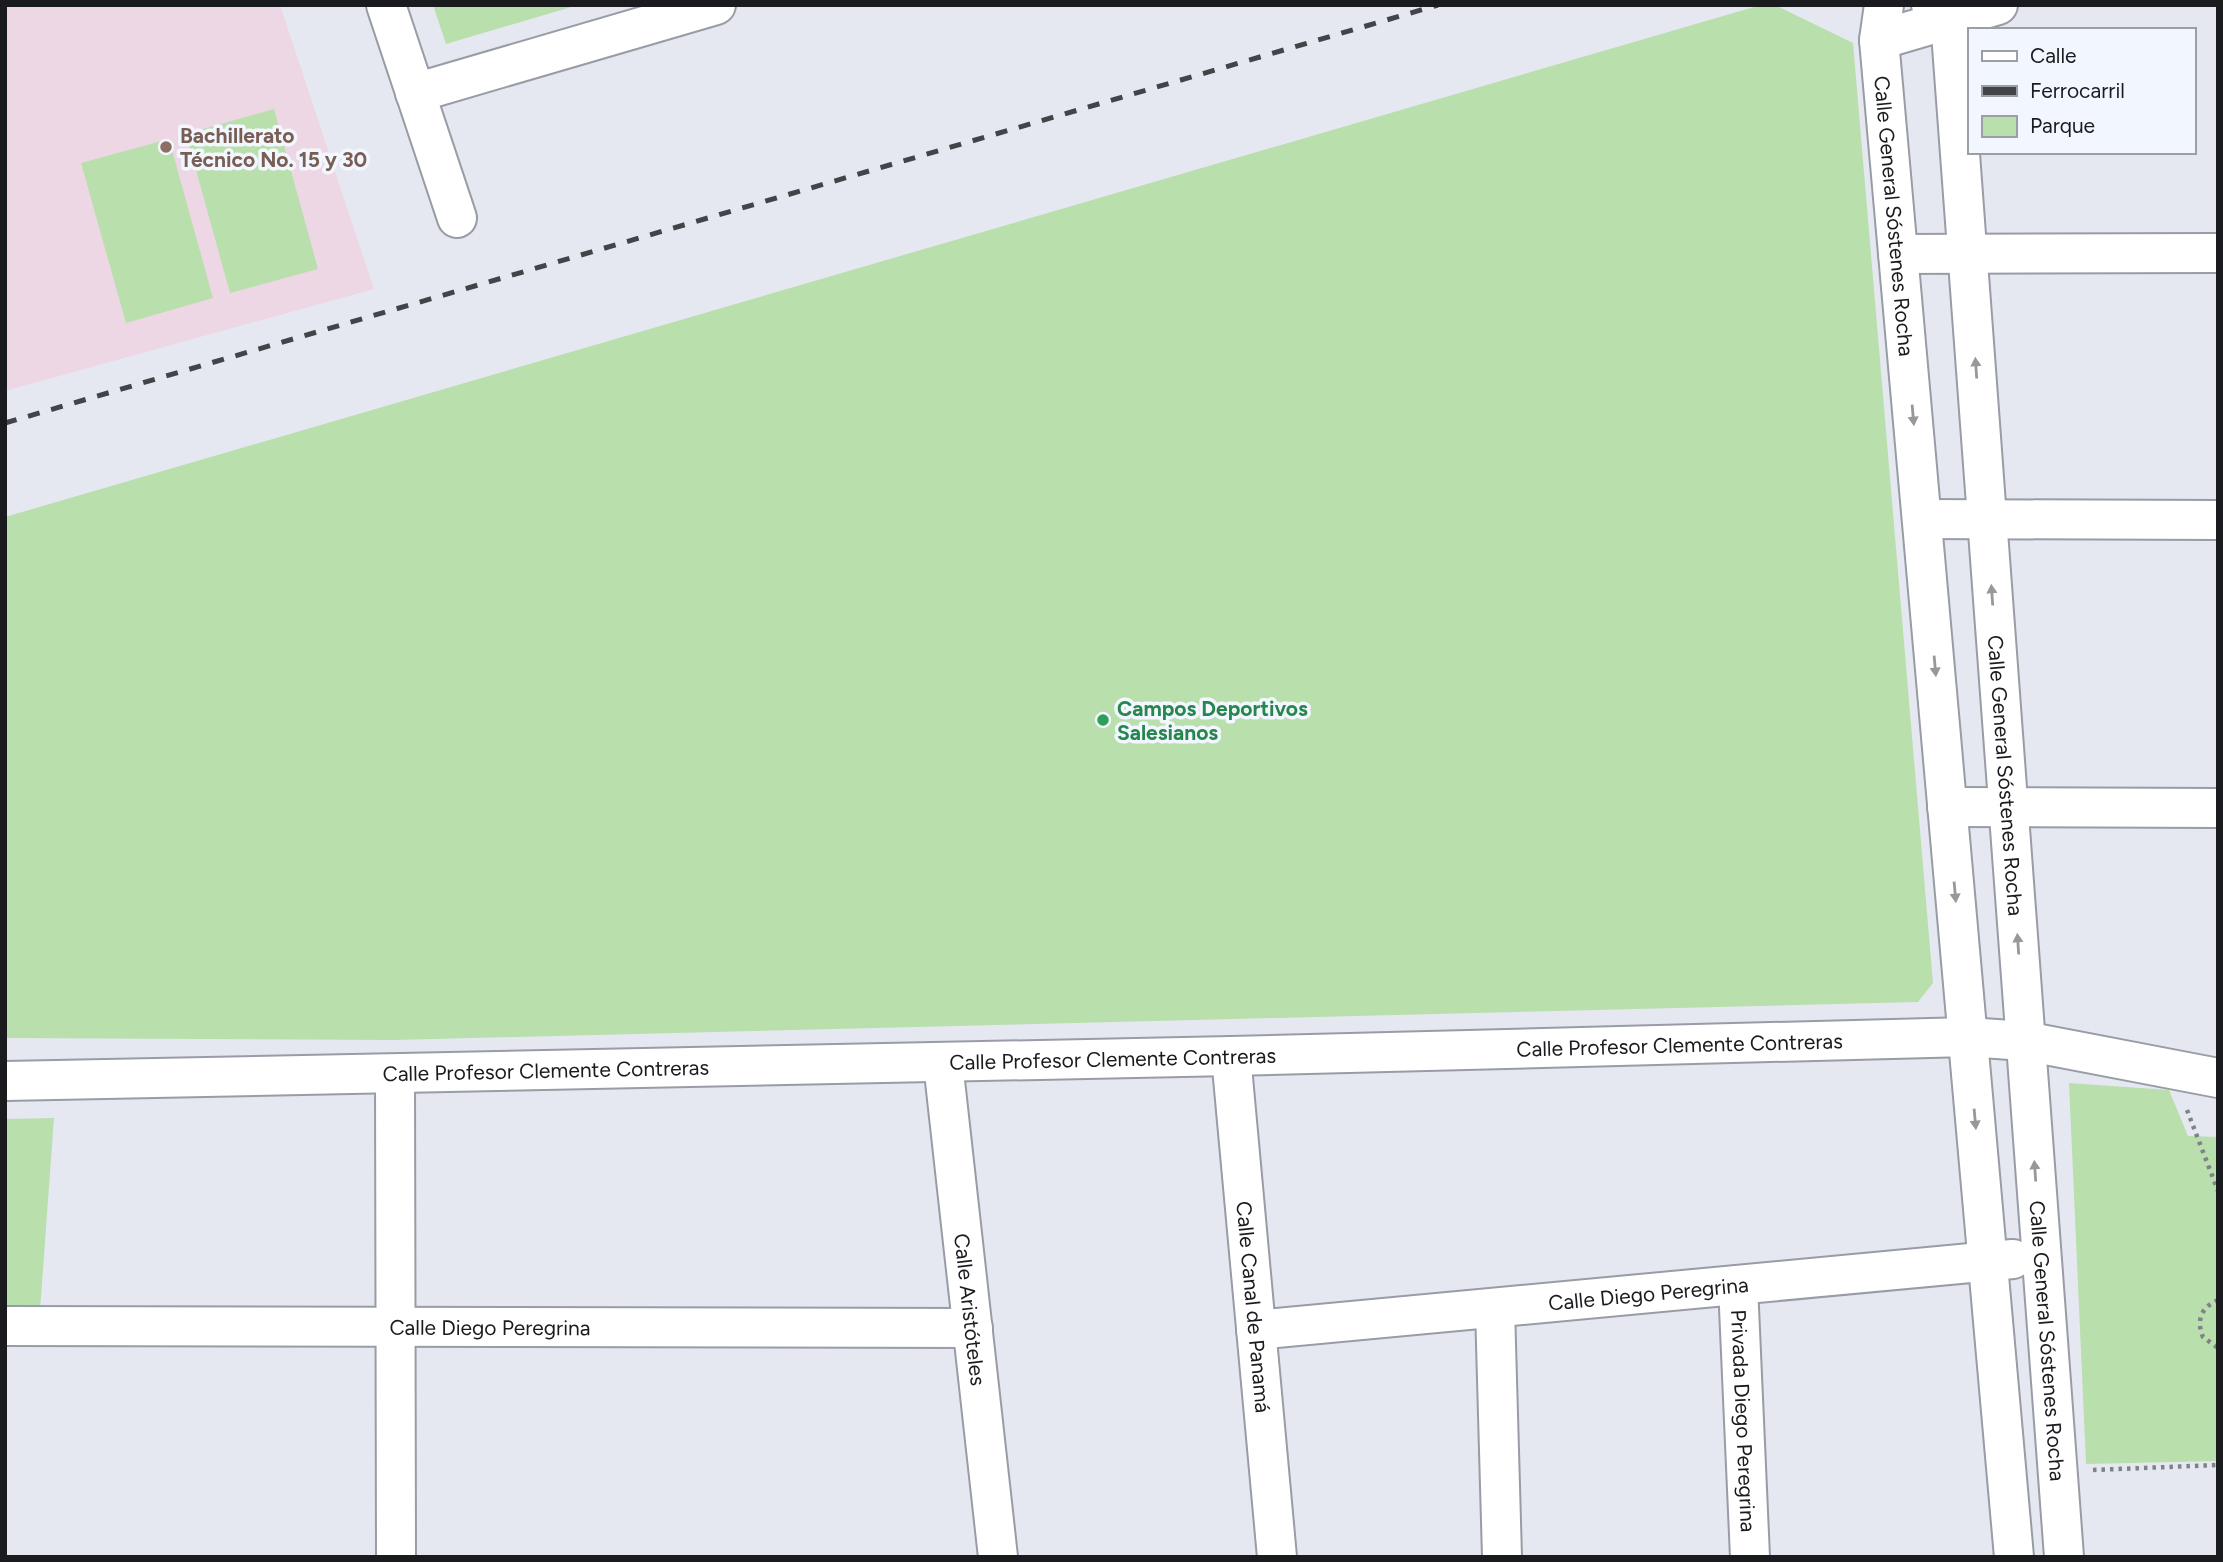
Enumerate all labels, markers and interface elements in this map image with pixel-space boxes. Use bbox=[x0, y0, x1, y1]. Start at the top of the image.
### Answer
legend bbox=[1968, 28, 2195, 154]
text: Calle bbox=[2030, 43, 2077, 68]
street label: Calle General Sóstenes Rocha bbox=[1870, 75, 1920, 357]
text: Ferrocarril bbox=[2030, 78, 2125, 103]
text: Parque bbox=[2030, 113, 2095, 138]
place label: Bachillerato Técnico No. 15 y 30 bbox=[180, 123, 367, 172]
marker: Bachillerato Técnico No. 15 y 30 bbox=[158, 139, 174, 155]
one-way arrow bbox=[1970, 357, 1981, 379]
one-way arrow bbox=[1907, 404, 1918, 426]
one-way arrow bbox=[1987, 584, 1998, 606]
street label: Calle General Sóstenes Rocha bbox=[1983, 634, 2029, 917]
one-way arrow bbox=[1930, 655, 1941, 677]
place label: Campos Deportivos Salesianos bbox=[1117, 696, 1308, 745]
marker: Campos Deportivos Salesianos bbox=[1095, 712, 1111, 728]
one-way arrow bbox=[1950, 881, 1961, 903]
one-way arrow bbox=[2012, 933, 2023, 955]
street label: Calle Profesor Clemente Contreras bbox=[1516, 1028, 1843, 1061]
street label: Calle Profesor Clemente Contreras bbox=[949, 1042, 1276, 1074]
street label: Calle Profesor Clemente Contreras bbox=[382, 1054, 709, 1086]
one-way arrow bbox=[1970, 1108, 1981, 1130]
one-way arrow bbox=[2029, 1160, 2040, 1182]
street label: Calle General Sóstenes Rocha bbox=[2025, 1199, 2071, 1482]
street label: Calle Canal de Panamá bbox=[1232, 1200, 1276, 1414]
street label: Calle Aristóteles bbox=[950, 1232, 991, 1387]
street label: Calle Diego Peregrina bbox=[1547, 1271, 1750, 1315]
street label: Privada Diego Peregrina bbox=[1727, 1309, 1761, 1533]
street label: Calle Diego Peregrina bbox=[389, 1314, 591, 1340]

